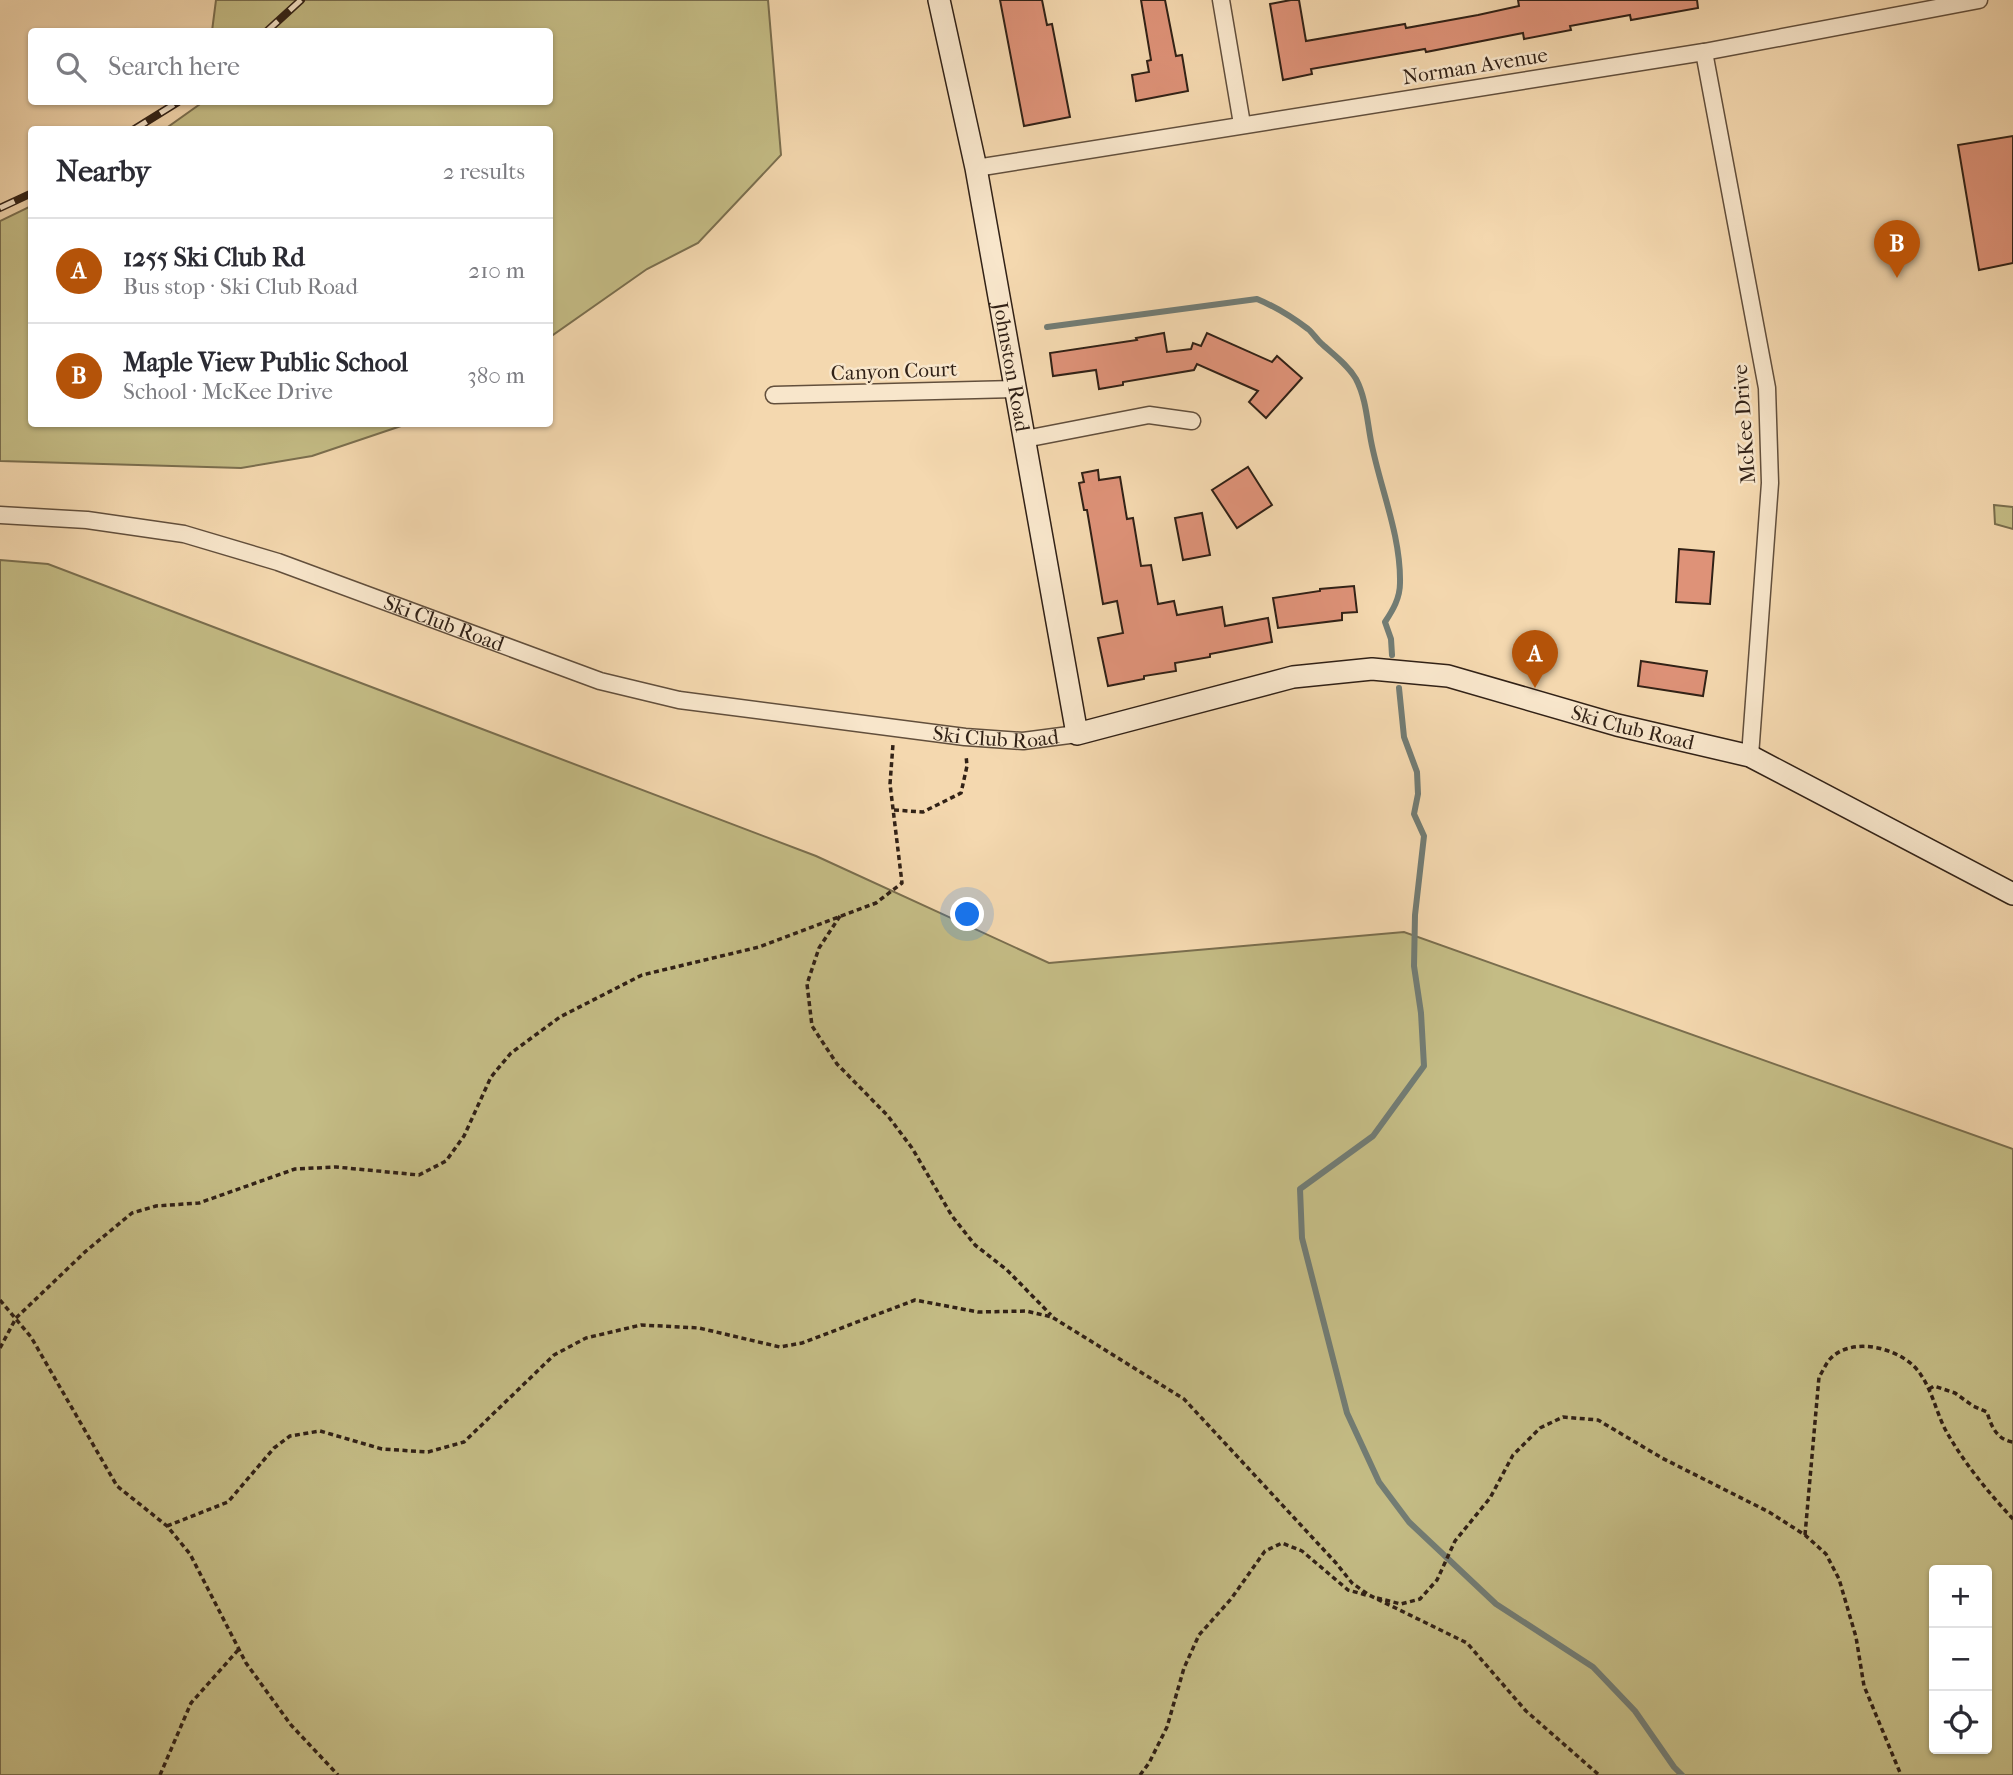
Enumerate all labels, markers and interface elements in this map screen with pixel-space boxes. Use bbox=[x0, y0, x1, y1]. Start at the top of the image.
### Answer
search box bbox=[28, 28, 553, 105]
street label: Norman Avenue bbox=[1401, 43, 1549, 89]
icon: search bbox=[52, 48, 90, 86]
text: Search here bbox=[108, 51, 240, 82]
text: Nearby bbox=[56, 154, 151, 189]
text: 2 results bbox=[443, 158, 525, 185]
pin: B bbox=[1874, 220, 1920, 278]
text: 1255 Ski Club Rd bbox=[123, 242, 305, 273]
text: A bbox=[72, 257, 86, 284]
text: 210 m bbox=[468, 257, 525, 284]
text: Bus stop · Ski Club Road bbox=[123, 273, 358, 300]
street label: Johnston Road bbox=[988, 298, 1035, 434]
text: Maple View Public School bbox=[123, 347, 408, 378]
street label: Canyon Court bbox=[830, 357, 958, 385]
text: B bbox=[72, 362, 86, 389]
text: 380 m bbox=[467, 362, 525, 389]
street label: McKee Drive bbox=[1728, 363, 1760, 485]
text: School · McKee Drive bbox=[123, 378, 333, 405]
street label: Ski Club Road bbox=[380, 590, 508, 657]
pin: A bbox=[1512, 630, 1558, 688]
street label: Ski Club Road bbox=[1568, 700, 1697, 755]
street label: Ski Club Road bbox=[931, 721, 1061, 753]
your location bbox=[950, 897, 984, 931]
map controls bbox=[1929, 1565, 1992, 1754]
button: + bbox=[1929, 1565, 1992, 1628]
button: − bbox=[1929, 1628, 1992, 1691]
button: locate bbox=[1929, 1691, 1992, 1754]

